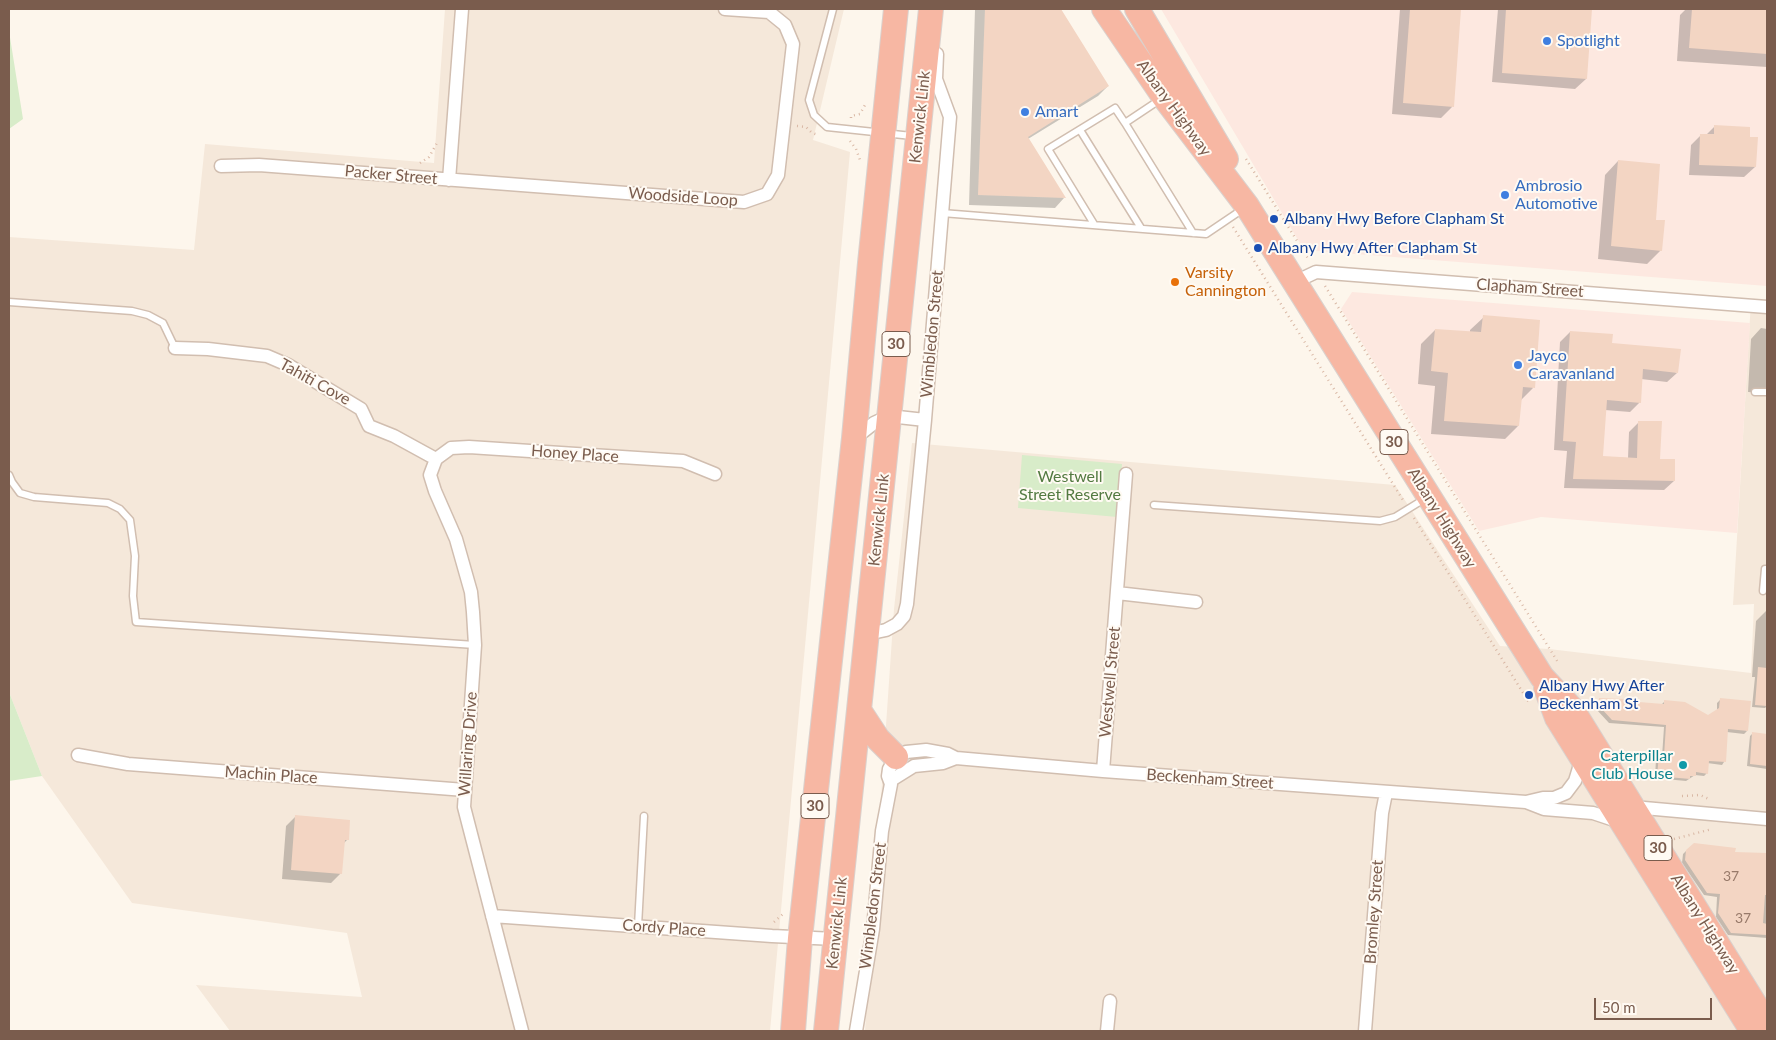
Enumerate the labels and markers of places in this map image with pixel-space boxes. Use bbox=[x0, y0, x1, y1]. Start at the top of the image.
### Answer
place label: Spotlight bbox=[1557, 31, 1620, 51]
marker: Spotlight bbox=[1541, 35, 1553, 47]
place label: Amart bbox=[1035, 102, 1078, 122]
marker: Amart bbox=[1019, 106, 1031, 118]
place label: Ambrosio Automotive bbox=[1515, 176, 1598, 214]
marker: Ambrosio Automotive bbox=[1499, 189, 1511, 201]
place label: Albany Hwy Before Clapham St bbox=[1284, 209, 1504, 229]
marker: Albany Hwy Before Clapham St bbox=[1268, 213, 1280, 225]
place label: Albany Hwy After Clapham St bbox=[1268, 238, 1477, 258]
marker: Albany Hwy After Clapham St bbox=[1252, 242, 1264, 254]
place label: Varsity Cannington bbox=[1185, 263, 1266, 301]
marker: Varsity Cannington bbox=[1169, 276, 1181, 288]
place label: Jayco Caravanland bbox=[1528, 346, 1615, 384]
marker: Jayco Caravanland bbox=[1512, 359, 1524, 371]
place label: Albany Hwy After Beckenham St bbox=[1539, 676, 1664, 714]
marker: Albany Hwy After Beckenham St bbox=[1523, 689, 1535, 701]
place label: Caterpillar Club House bbox=[1591, 746, 1673, 784]
marker: Caterpillar Club House bbox=[1677, 759, 1689, 771]

